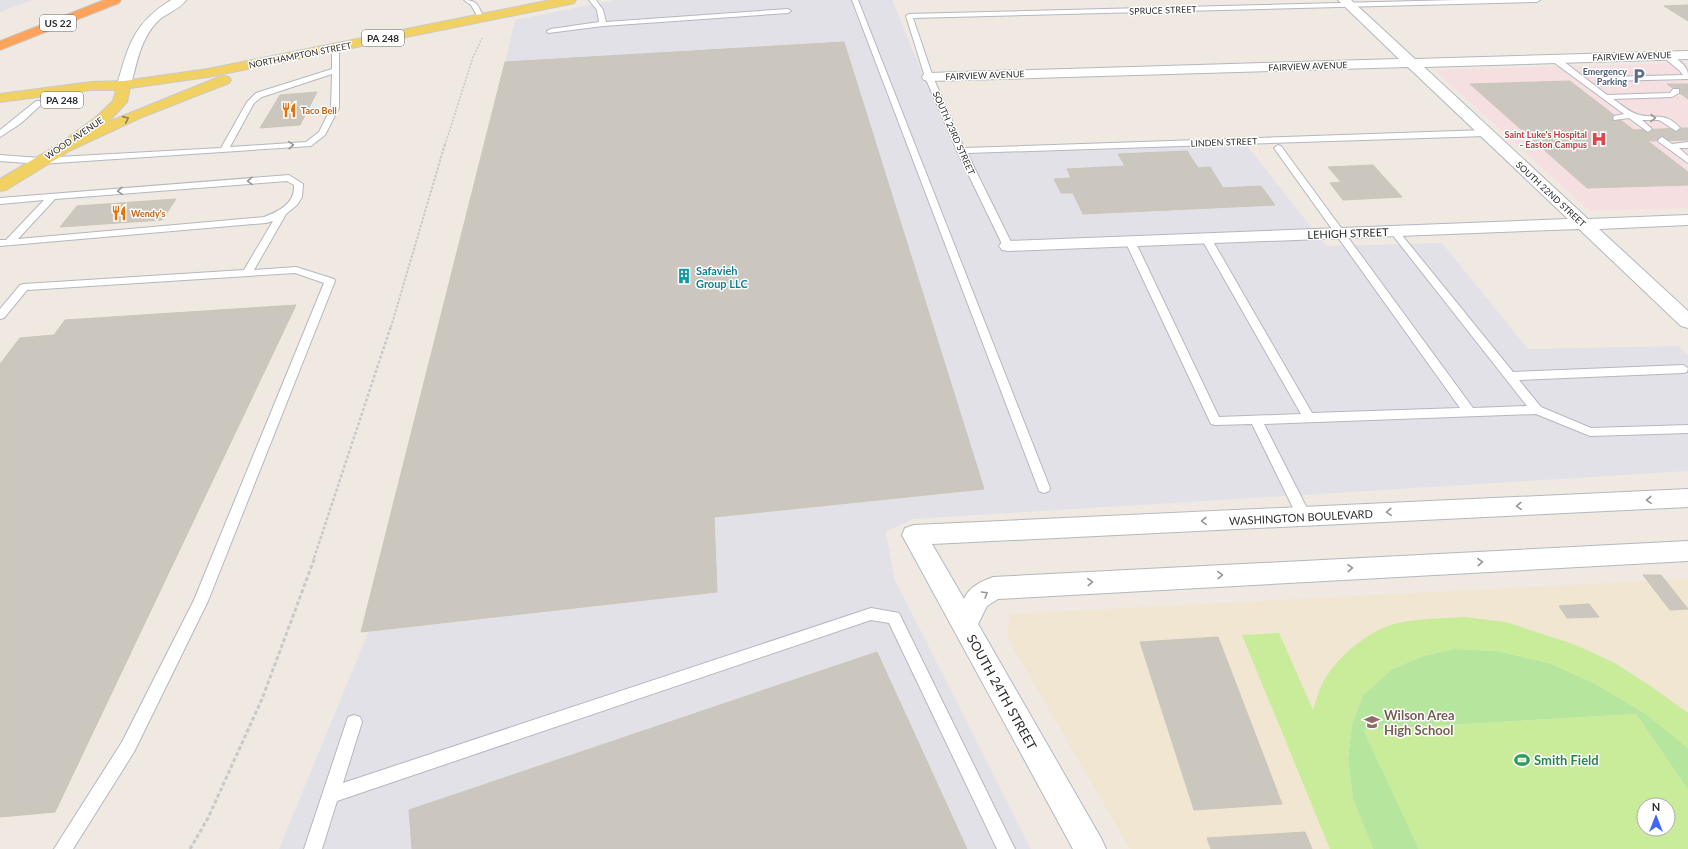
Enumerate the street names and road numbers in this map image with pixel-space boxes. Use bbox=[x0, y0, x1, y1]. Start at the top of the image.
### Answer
street label: SPRUCE STREET bbox=[1129, 3, 1198, 17]
road number: US 22 bbox=[40, 15, 76, 31]
road number: PA 248 bbox=[362, 30, 404, 46]
street label: NORTHAMPTON STREET bbox=[248, 40, 353, 70]
street label: FAIRVIEW AVENUE bbox=[1592, 49, 1672, 63]
street label: FAIRVIEW AVENUE bbox=[1268, 59, 1348, 73]
street label: FAIRVIEW AVENUE bbox=[945, 68, 1025, 82]
street label: SOUTH 23RD STREET bbox=[931, 90, 978, 177]
road number: PA 248 bbox=[41, 92, 83, 108]
street label: WOOD AVENUE bbox=[43, 114, 105, 162]
street label: LINDEN STREET bbox=[1190, 135, 1258, 149]
street label: SOUTH 22ND STREET bbox=[1514, 159, 1589, 230]
street label: LEHIGH STREET bbox=[1307, 225, 1389, 241]
street label: WASHINGTON BOULEVARD bbox=[1229, 507, 1373, 527]
street label: SOUTH 24TH STREET bbox=[964, 631, 1041, 753]

